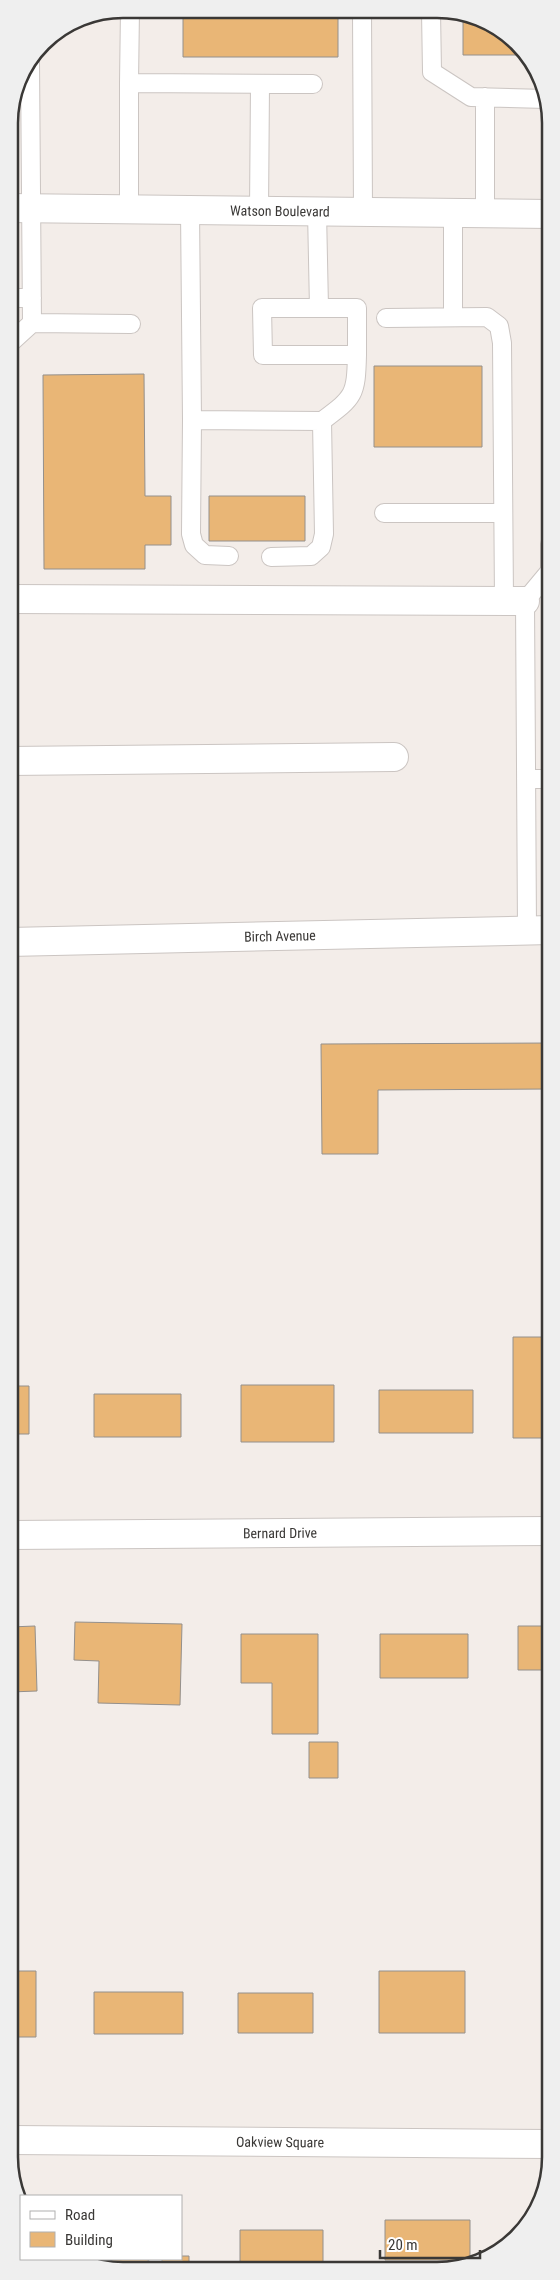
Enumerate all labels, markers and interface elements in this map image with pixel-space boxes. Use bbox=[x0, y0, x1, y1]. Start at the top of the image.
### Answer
street label: Watson Boulevard bbox=[230, 202, 330, 220]
street label: Birch Avenue bbox=[244, 927, 316, 945]
street label: Bernard Drive bbox=[243, 1525, 318, 1541]
street label: Oakview Square bbox=[236, 2134, 325, 2150]
legend bbox=[20, 2195, 182, 2260]
text: Road bbox=[65, 2206, 95, 2224]
scale bar bbox=[380, 2228, 480, 2260]
text: Building bbox=[65, 2231, 113, 2249]
text: 20 m bbox=[388, 2236, 418, 2254]

